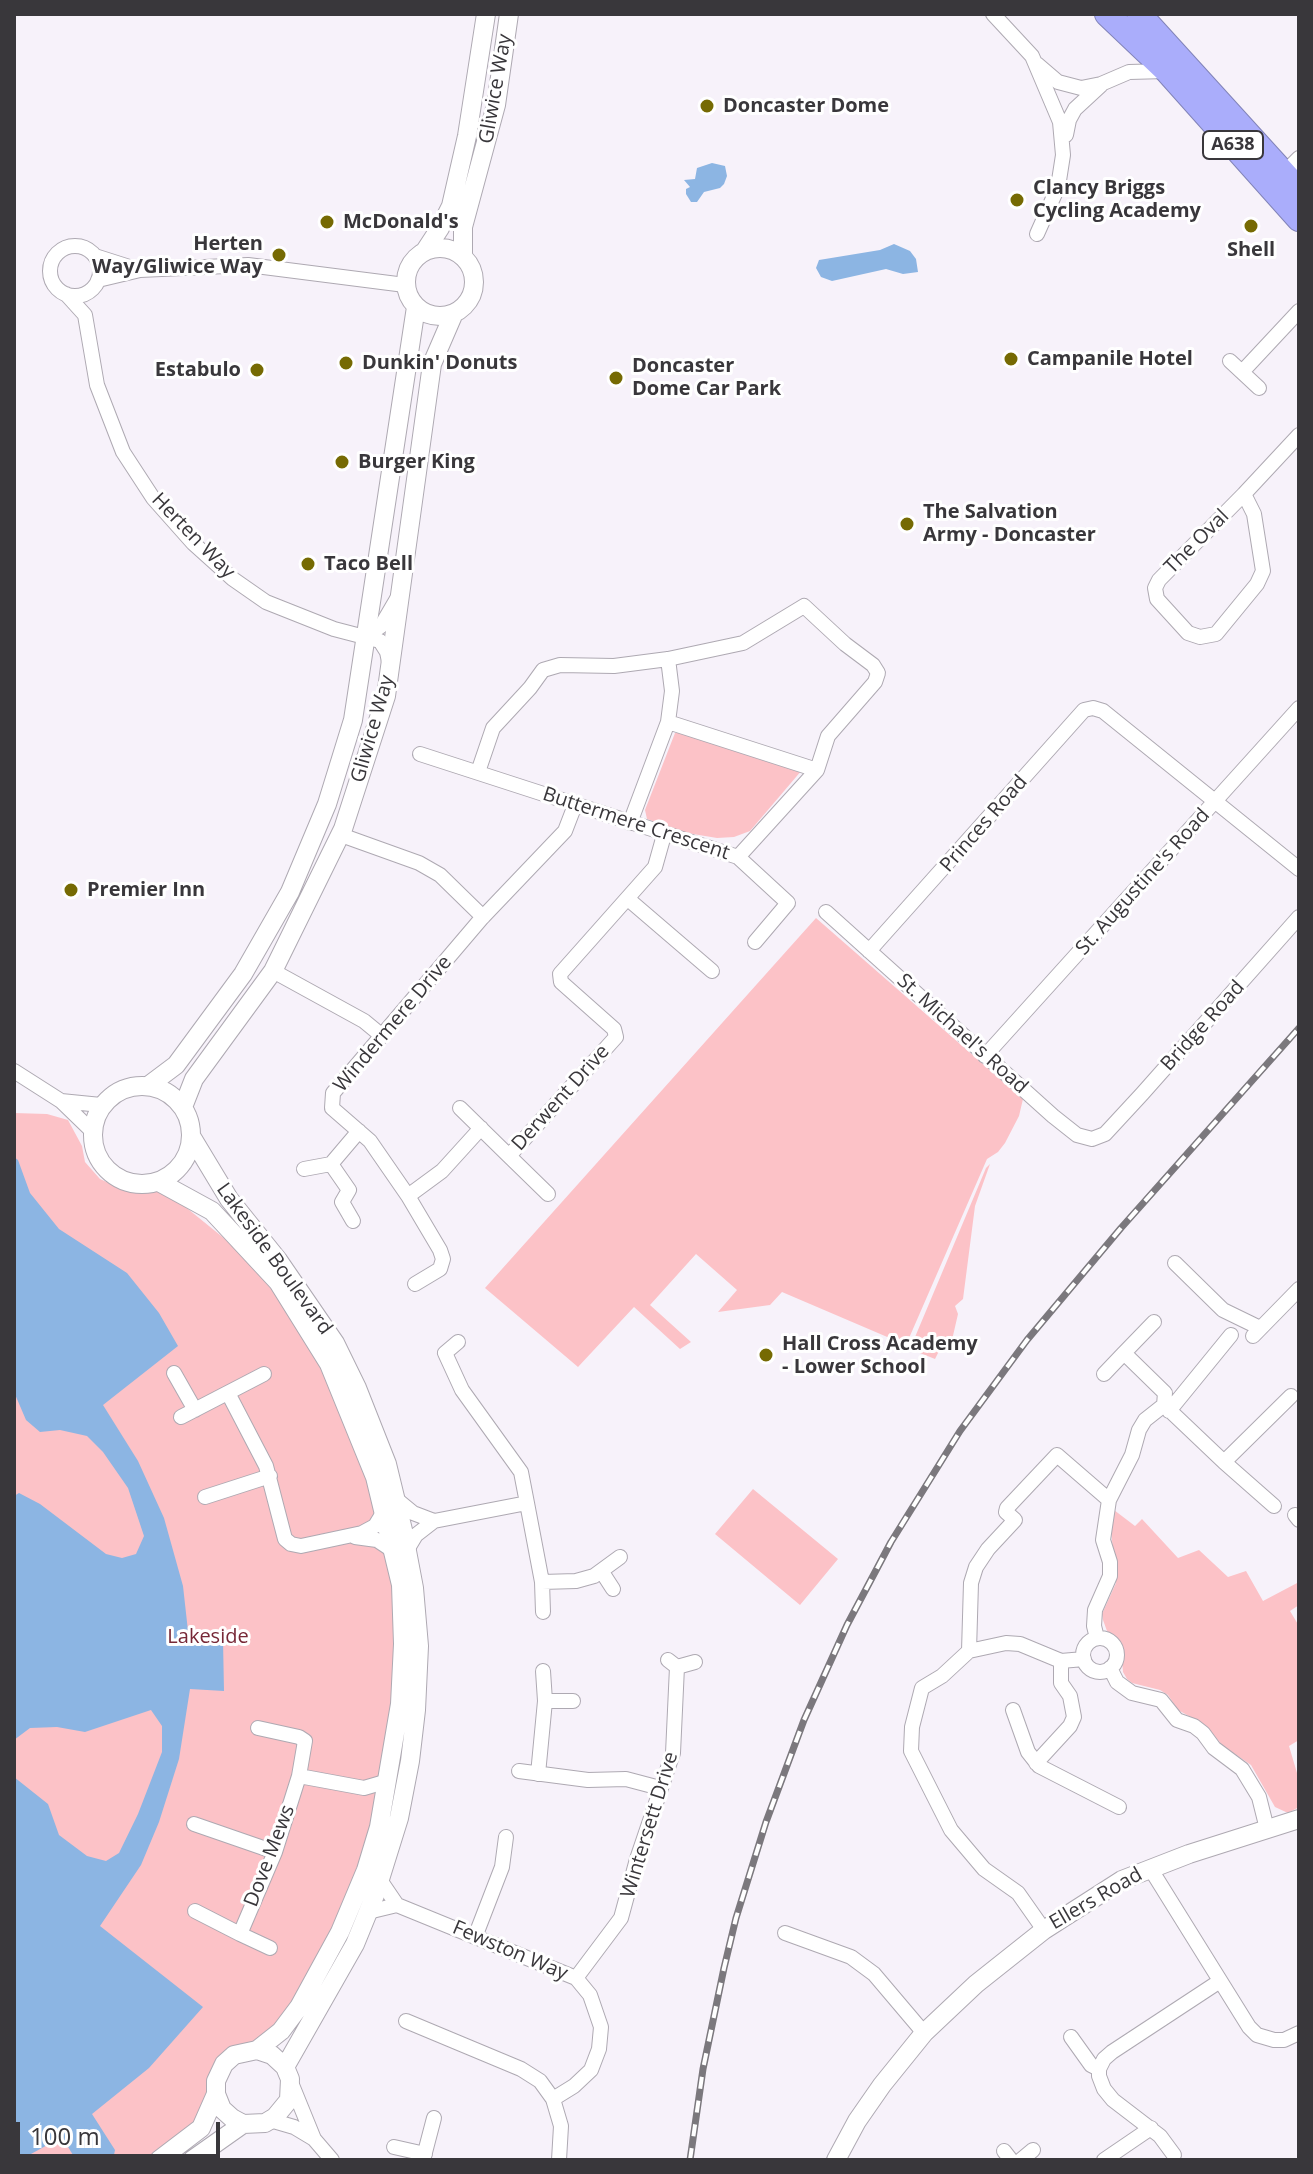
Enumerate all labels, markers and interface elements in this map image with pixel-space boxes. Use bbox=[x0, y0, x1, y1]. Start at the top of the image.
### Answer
street label: Gliwice Way bbox=[475, 32, 517, 146]
place label: Doncaster Dome bbox=[723, 94, 889, 118]
marker: Doncaster Dome bbox=[698, 97, 716, 115]
road number: A638 bbox=[1203, 131, 1263, 159]
place label: Clancy Briggs Cycling Academy bbox=[1033, 176, 1201, 223]
marker: Clancy Briggs Cycling Academy bbox=[1008, 191, 1026, 209]
place label: McDonald's bbox=[343, 210, 459, 234]
marker: McDonald's bbox=[318, 213, 336, 231]
marker: Shell bbox=[1242, 217, 1260, 235]
place label: Herten Way/Gliwice Way bbox=[92, 232, 263, 279]
place label: Shell bbox=[1227, 238, 1275, 262]
marker: Herten Way/Gliwice Way bbox=[270, 246, 288, 264]
place label: Campanile Hotel bbox=[1027, 347, 1193, 371]
marker: Campanile Hotel bbox=[1002, 350, 1020, 368]
place label: Dunkin' Donuts bbox=[362, 351, 517, 375]
marker: Dunkin' Donuts bbox=[337, 354, 355, 372]
place label: Doncaster Dome Car Park bbox=[632, 354, 781, 401]
place label: Estabulo bbox=[155, 358, 241, 382]
marker: Estabulo bbox=[248, 361, 266, 379]
marker: Doncaster Dome Car Park bbox=[607, 369, 625, 387]
place label: Burger King bbox=[358, 450, 475, 474]
marker: Burger King bbox=[333, 453, 351, 471]
street label: Herten Way bbox=[146, 488, 240, 584]
place label: The Salvation Army - Doncaster bbox=[923, 500, 1096, 547]
street label: The Oval bbox=[1160, 505, 1234, 579]
marker: The Salvation Army - Doncaster bbox=[898, 515, 916, 533]
place label: Taco Bell bbox=[324, 552, 413, 576]
marker: Taco Bell bbox=[299, 555, 317, 573]
street label: Gliwice Way bbox=[346, 672, 400, 786]
street label: Princes Road bbox=[935, 771, 1033, 877]
street label: Buttermere Crescent bbox=[540, 782, 732, 866]
street label: St. Augustine's Road bbox=[1071, 804, 1215, 960]
place label: Premier Inn bbox=[87, 878, 205, 902]
marker: Premier Inn bbox=[62, 881, 80, 899]
street label: Windermere Drive bbox=[329, 951, 457, 1097]
street label: St. Michael's Road bbox=[892, 969, 1032, 1099]
street label: Bridge Road bbox=[1156, 976, 1250, 1076]
street label: Derwent Drive bbox=[507, 1040, 615, 1156]
street label: Lakeside Boulevard bbox=[211, 1179, 337, 1339]
place label: Hall Cross Academy - Lower School bbox=[782, 1332, 978, 1379]
marker: Hall Cross Academy - Lower School bbox=[757, 1346, 775, 1364]
park label: Lakeside bbox=[167, 1625, 249, 1649]
street label: Wintersett Drive bbox=[616, 1749, 684, 1901]
street label: Dove Mews bbox=[240, 1802, 300, 1910]
street label: Ellers Road bbox=[1045, 1863, 1147, 1935]
street label: Fewston Way bbox=[449, 1916, 571, 1986]
scale bar bbox=[20, 2106, 224, 2156]
text: 100 m bbox=[30, 2119, 100, 2152]

